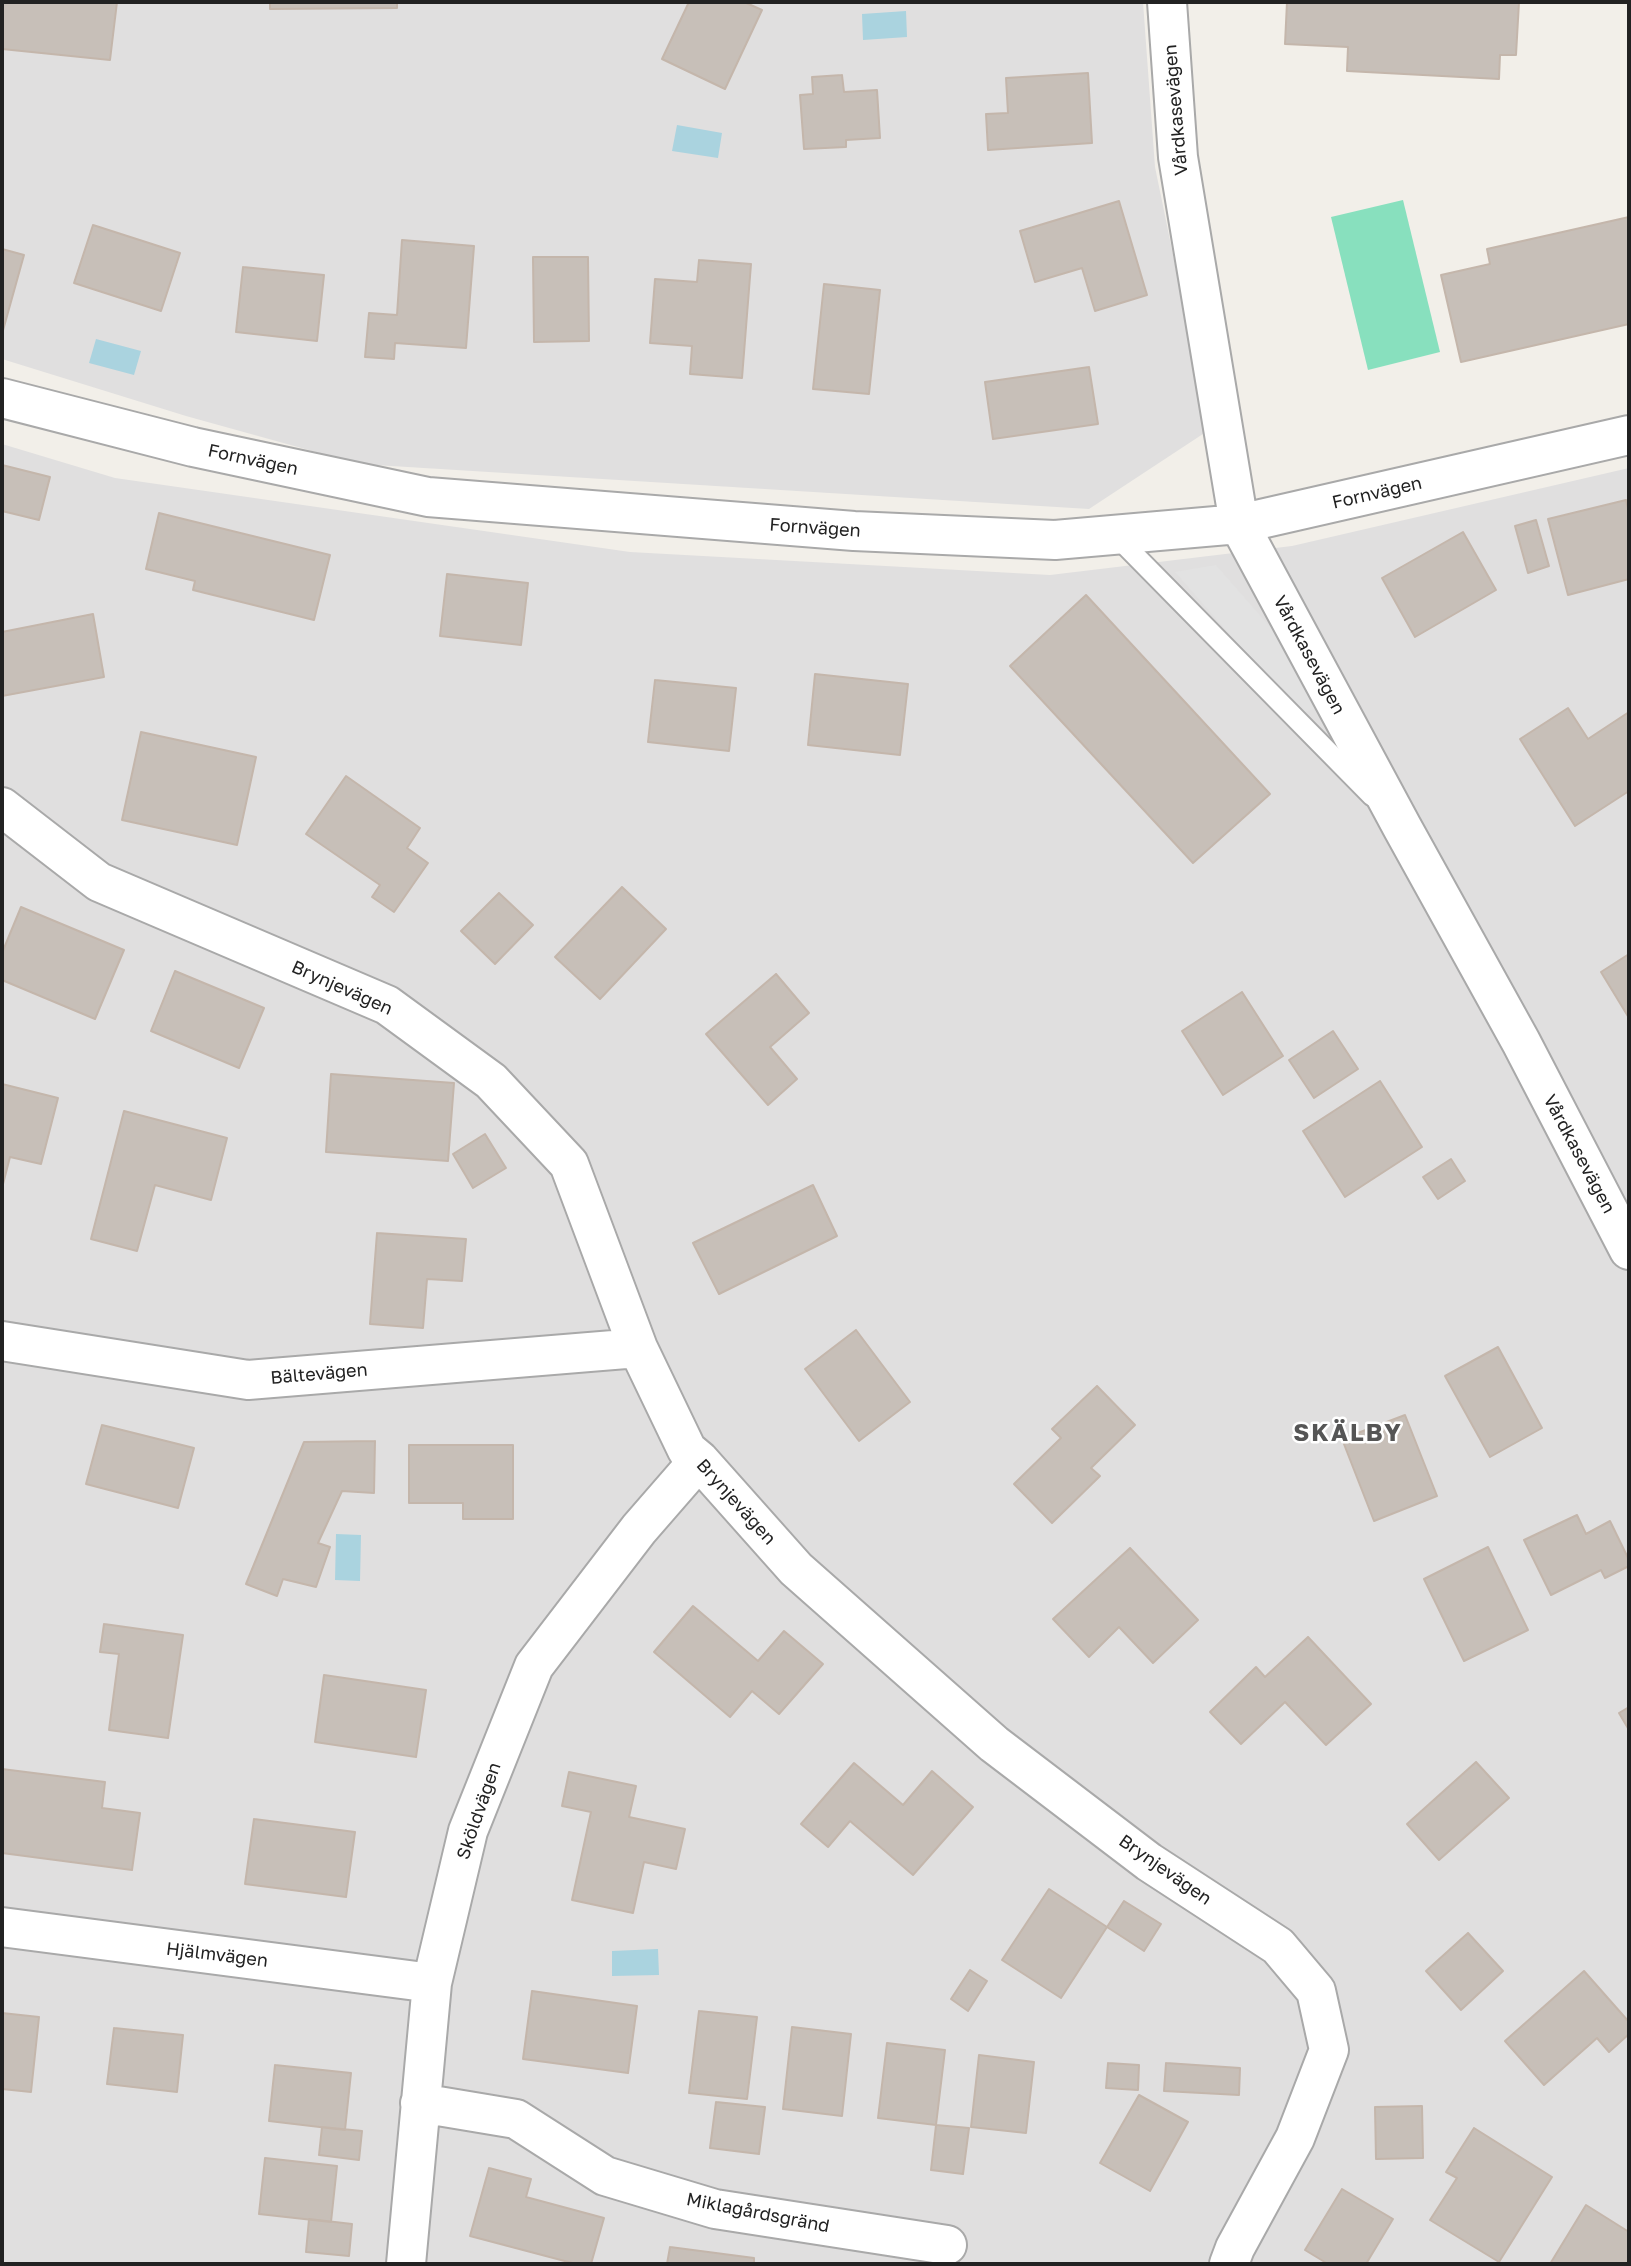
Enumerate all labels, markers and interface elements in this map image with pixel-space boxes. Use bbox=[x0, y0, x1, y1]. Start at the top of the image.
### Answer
street label: Vårdkasevägen bbox=[1160, 44, 1192, 176]
street label: Fornvägen bbox=[206, 440, 300, 480]
street label: Fornvägen bbox=[1330, 472, 1424, 514]
street label: Fornvägen bbox=[769, 514, 861, 542]
street label: Vårdkasevägen bbox=[1269, 592, 1349, 718]
street label: Brynjevägen bbox=[288, 956, 396, 1020]
street label: Vårdkasevägen bbox=[1539, 1091, 1619, 1217]
street label: Bältevägen bbox=[270, 1359, 368, 1389]
district label: SKÄLBY bbox=[1294, 1419, 1402, 1447]
street label: Brynjevägen bbox=[692, 1455, 780, 1549]
street label: Sköldvägen bbox=[452, 1760, 506, 1862]
street label: Brynjevägen bbox=[1115, 1830, 1215, 1910]
street label: Hjälmvägen bbox=[165, 1938, 269, 1972]
street label: Miklagårdsgränd bbox=[685, 2189, 831, 2237]

